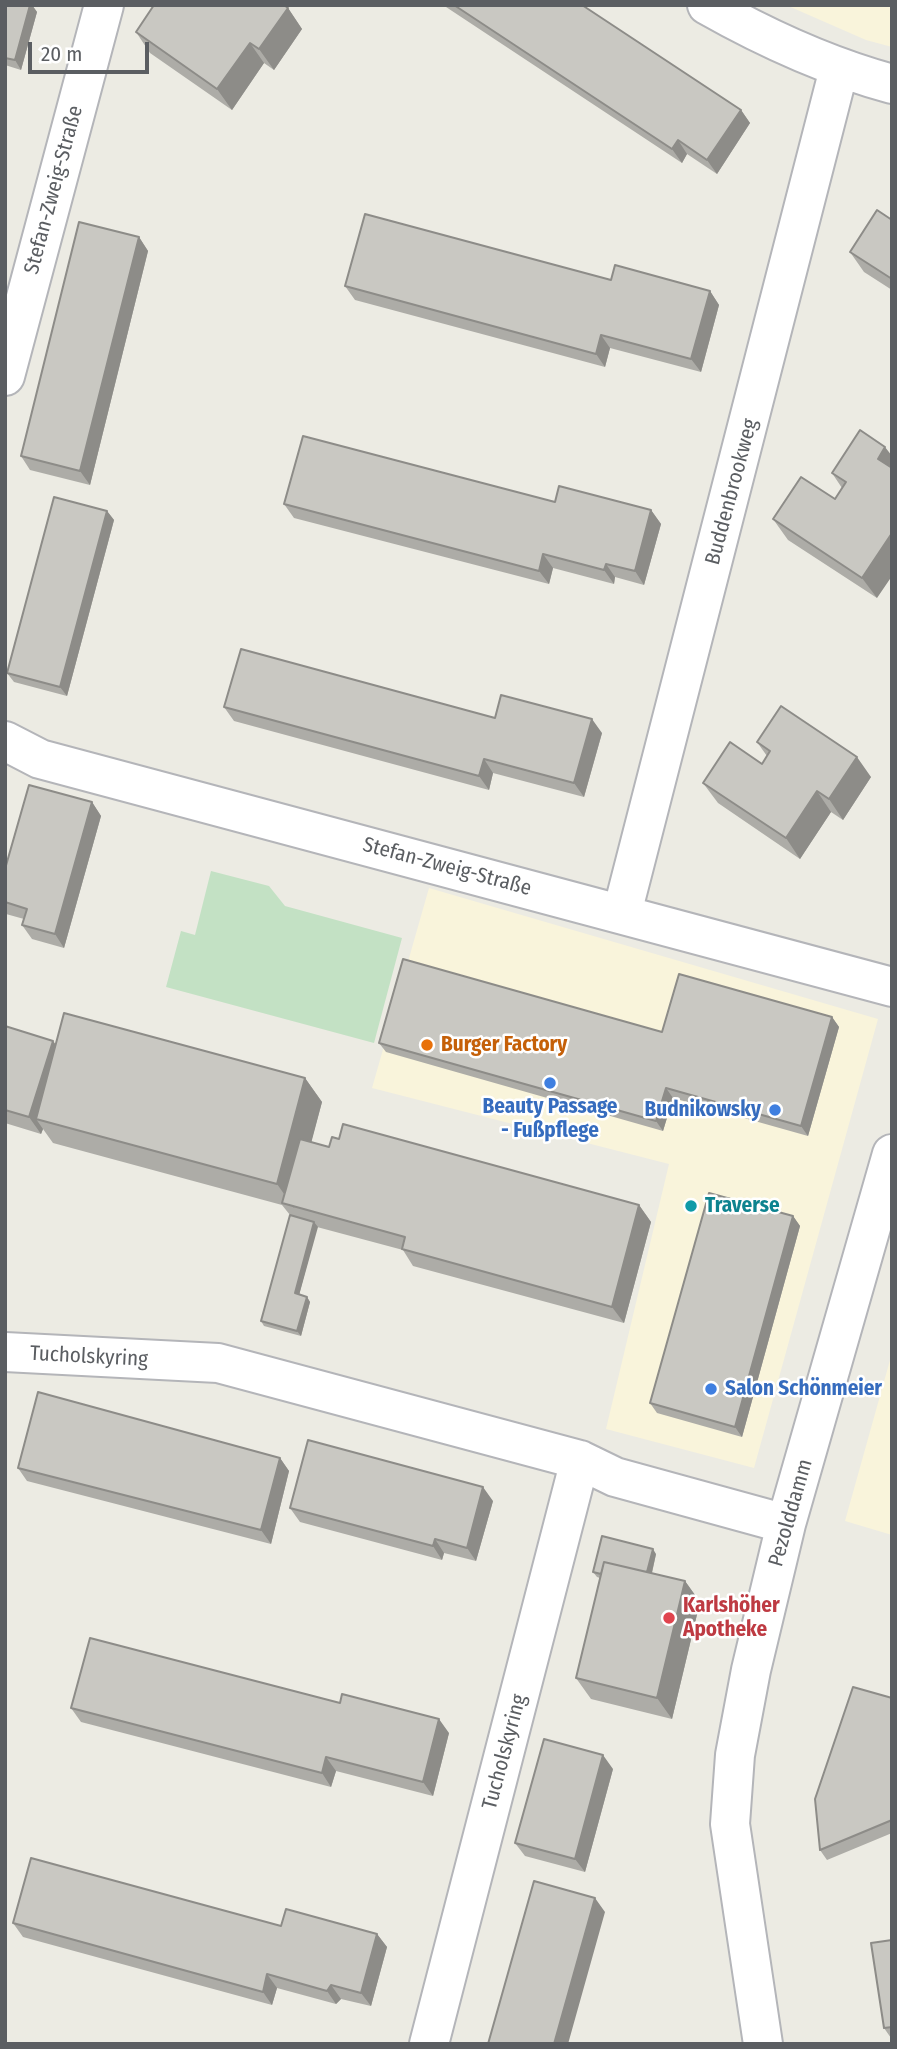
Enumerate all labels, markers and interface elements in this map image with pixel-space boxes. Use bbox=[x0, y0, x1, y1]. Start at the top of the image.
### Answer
scale bar bbox=[32, 28, 152, 72]
text: 20 m bbox=[41, 41, 82, 67]
street label: Stefan-Zweig-Straße bbox=[19, 103, 89, 277]
street label: Buddenbrookweg bbox=[700, 416, 764, 568]
street label: Stefan-Zweig-Straße bbox=[360, 832, 534, 902]
place label: Burger Factory bbox=[441, 1032, 567, 1058]
marker: Burger Factory bbox=[419, 1037, 435, 1053]
marker: Beauty Passage - Fußpflege bbox=[542, 1075, 558, 1091]
place label: Beauty Passage - Fußpflege bbox=[482, 1094, 618, 1144]
place label: Budnikowsky bbox=[645, 1097, 761, 1123]
marker: Budnikowsky bbox=[767, 1102, 783, 1118]
place label: Traverse bbox=[705, 1193, 780, 1219]
marker: Traverse bbox=[683, 1198, 699, 1214]
street label: Tucholskyring bbox=[29, 1341, 149, 1373]
place label: Salon Schönmeier bbox=[725, 1376, 882, 1402]
marker: Salon Schönmeier bbox=[703, 1381, 719, 1397]
street label: Pezolddamm bbox=[764, 1457, 818, 1569]
place label: Karlshöher Apotheke bbox=[683, 1593, 780, 1643]
marker: Karlshöher Apotheke bbox=[661, 1610, 677, 1626]
street label: Tucholskyring bbox=[478, 1692, 532, 1812]

